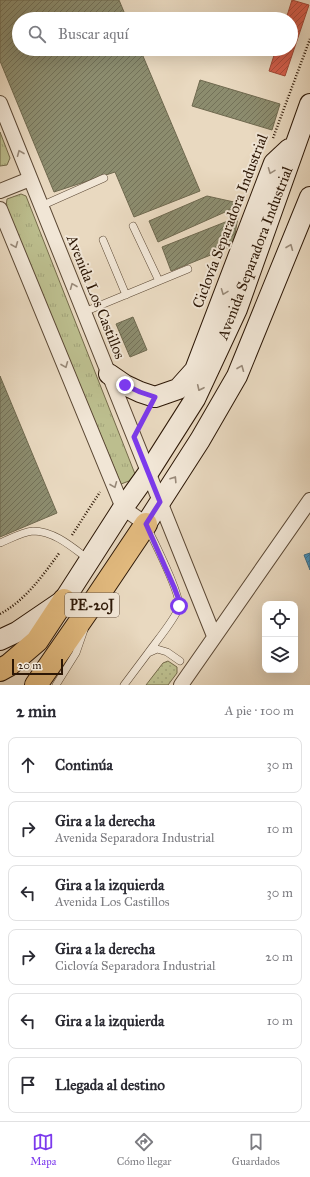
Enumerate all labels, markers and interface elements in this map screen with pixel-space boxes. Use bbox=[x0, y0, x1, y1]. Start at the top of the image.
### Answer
search box bbox=[12, 12, 298, 56]
icon: search bbox=[26, 23, 48, 45]
text: Buscar aquí bbox=[58, 25, 129, 43]
street label: Ciclovía Separadora Industrial bbox=[188, 130, 272, 311]
one-way arrow bbox=[16, 149, 24, 156]
street label: Avenida Separadora Industrial bbox=[213, 163, 297, 343]
one-way arrow bbox=[268, 166, 276, 174]
street label: Avenida Los Castillos bbox=[63, 231, 129, 362]
one-way arrow bbox=[10, 240, 18, 248]
one-way arrow bbox=[285, 244, 293, 251]
one-way arrow bbox=[70, 283, 78, 290]
one-way arrow bbox=[221, 288, 229, 295]
one-way arrow bbox=[60, 361, 68, 368]
one-way arrow bbox=[236, 364, 244, 371]
route end bbox=[116, 376, 134, 394]
one-way arrow bbox=[197, 384, 205, 391]
one-way arrow bbox=[170, 476, 177, 483]
one-way arrow bbox=[109, 481, 117, 488]
road number: PE-20J bbox=[65, 593, 119, 617]
route start bbox=[170, 597, 188, 615]
map controls bbox=[262, 601, 298, 673]
button: locate bbox=[262, 601, 298, 637]
button: layers bbox=[262, 637, 298, 673]
scale bar bbox=[12, 657, 63, 676]
text: 20 m bbox=[18, 659, 41, 672]
text: 2 min bbox=[16, 701, 56, 722]
text: A pie · 100 m bbox=[225, 703, 294, 719]
icon: ahead bbox=[17, 754, 39, 776]
text: Continúa bbox=[55, 756, 113, 774]
text: 30 m bbox=[267, 757, 293, 773]
text: Gira a la derecha bbox=[55, 812, 155, 830]
icon: right bbox=[17, 818, 39, 840]
text: 10 m bbox=[267, 821, 293, 837]
text: Avenida Separadora Industrial bbox=[55, 830, 215, 846]
text: Gira a la izquierda bbox=[55, 876, 164, 894]
icon: left bbox=[17, 882, 39, 904]
text: 30 m bbox=[267, 885, 293, 901]
text: Avenida Los Castillos bbox=[55, 894, 170, 910]
text: Gira a la derecha bbox=[55, 940, 155, 958]
icon: right bbox=[17, 946, 39, 968]
text: 20 m bbox=[265, 949, 293, 965]
text: Ciclovía Separadora Industrial bbox=[55, 958, 215, 974]
icon: left bbox=[17, 1010, 39, 1032]
text: Gira a la izquierda bbox=[55, 1012, 164, 1030]
text: 10 m bbox=[267, 1013, 293, 1029]
icon: arrive bbox=[17, 1074, 39, 1096]
text: Llegada al destino bbox=[55, 1076, 165, 1094]
tab: Mapa bbox=[30, 1131, 56, 1168]
tab: Cómo llegar bbox=[117, 1131, 171, 1168]
tab: Guardados bbox=[232, 1131, 280, 1168]

